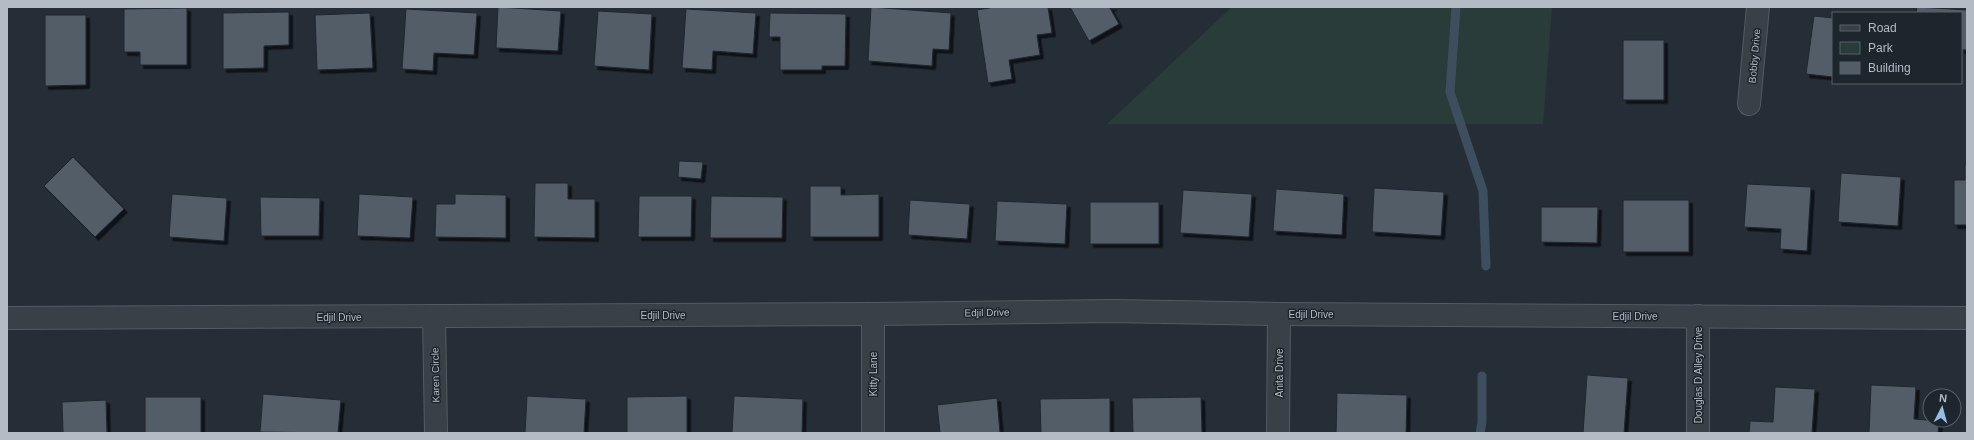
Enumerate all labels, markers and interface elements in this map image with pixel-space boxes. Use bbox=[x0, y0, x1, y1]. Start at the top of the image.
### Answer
legend bbox=[1832, 12, 1962, 84]
text: Road bbox=[1868, 21, 1897, 35]
street label: Bobby Drive bbox=[1747, 28, 1762, 84]
text: Park bbox=[1868, 41, 1894, 55]
text: Building bbox=[1868, 61, 1911, 75]
street label: Edjil Drive bbox=[964, 307, 1010, 318]
street label: Edjil Drive bbox=[1288, 309, 1334, 320]
street label: Edjil Drive bbox=[640, 310, 686, 321]
street label: Edjil Drive bbox=[1612, 311, 1658, 322]
street label: Edjil Drive bbox=[316, 312, 362, 323]
street label: Douglas D Alley Drive bbox=[1693, 326, 1704, 423]
street label: Karen Circle bbox=[430, 347, 441, 403]
street label: Anita Drive bbox=[1274, 348, 1285, 397]
street label: Kitty Lane bbox=[868, 351, 879, 396]
north arrow bbox=[1922, 388, 1962, 428]
text: N bbox=[1938, 392, 1948, 404]

